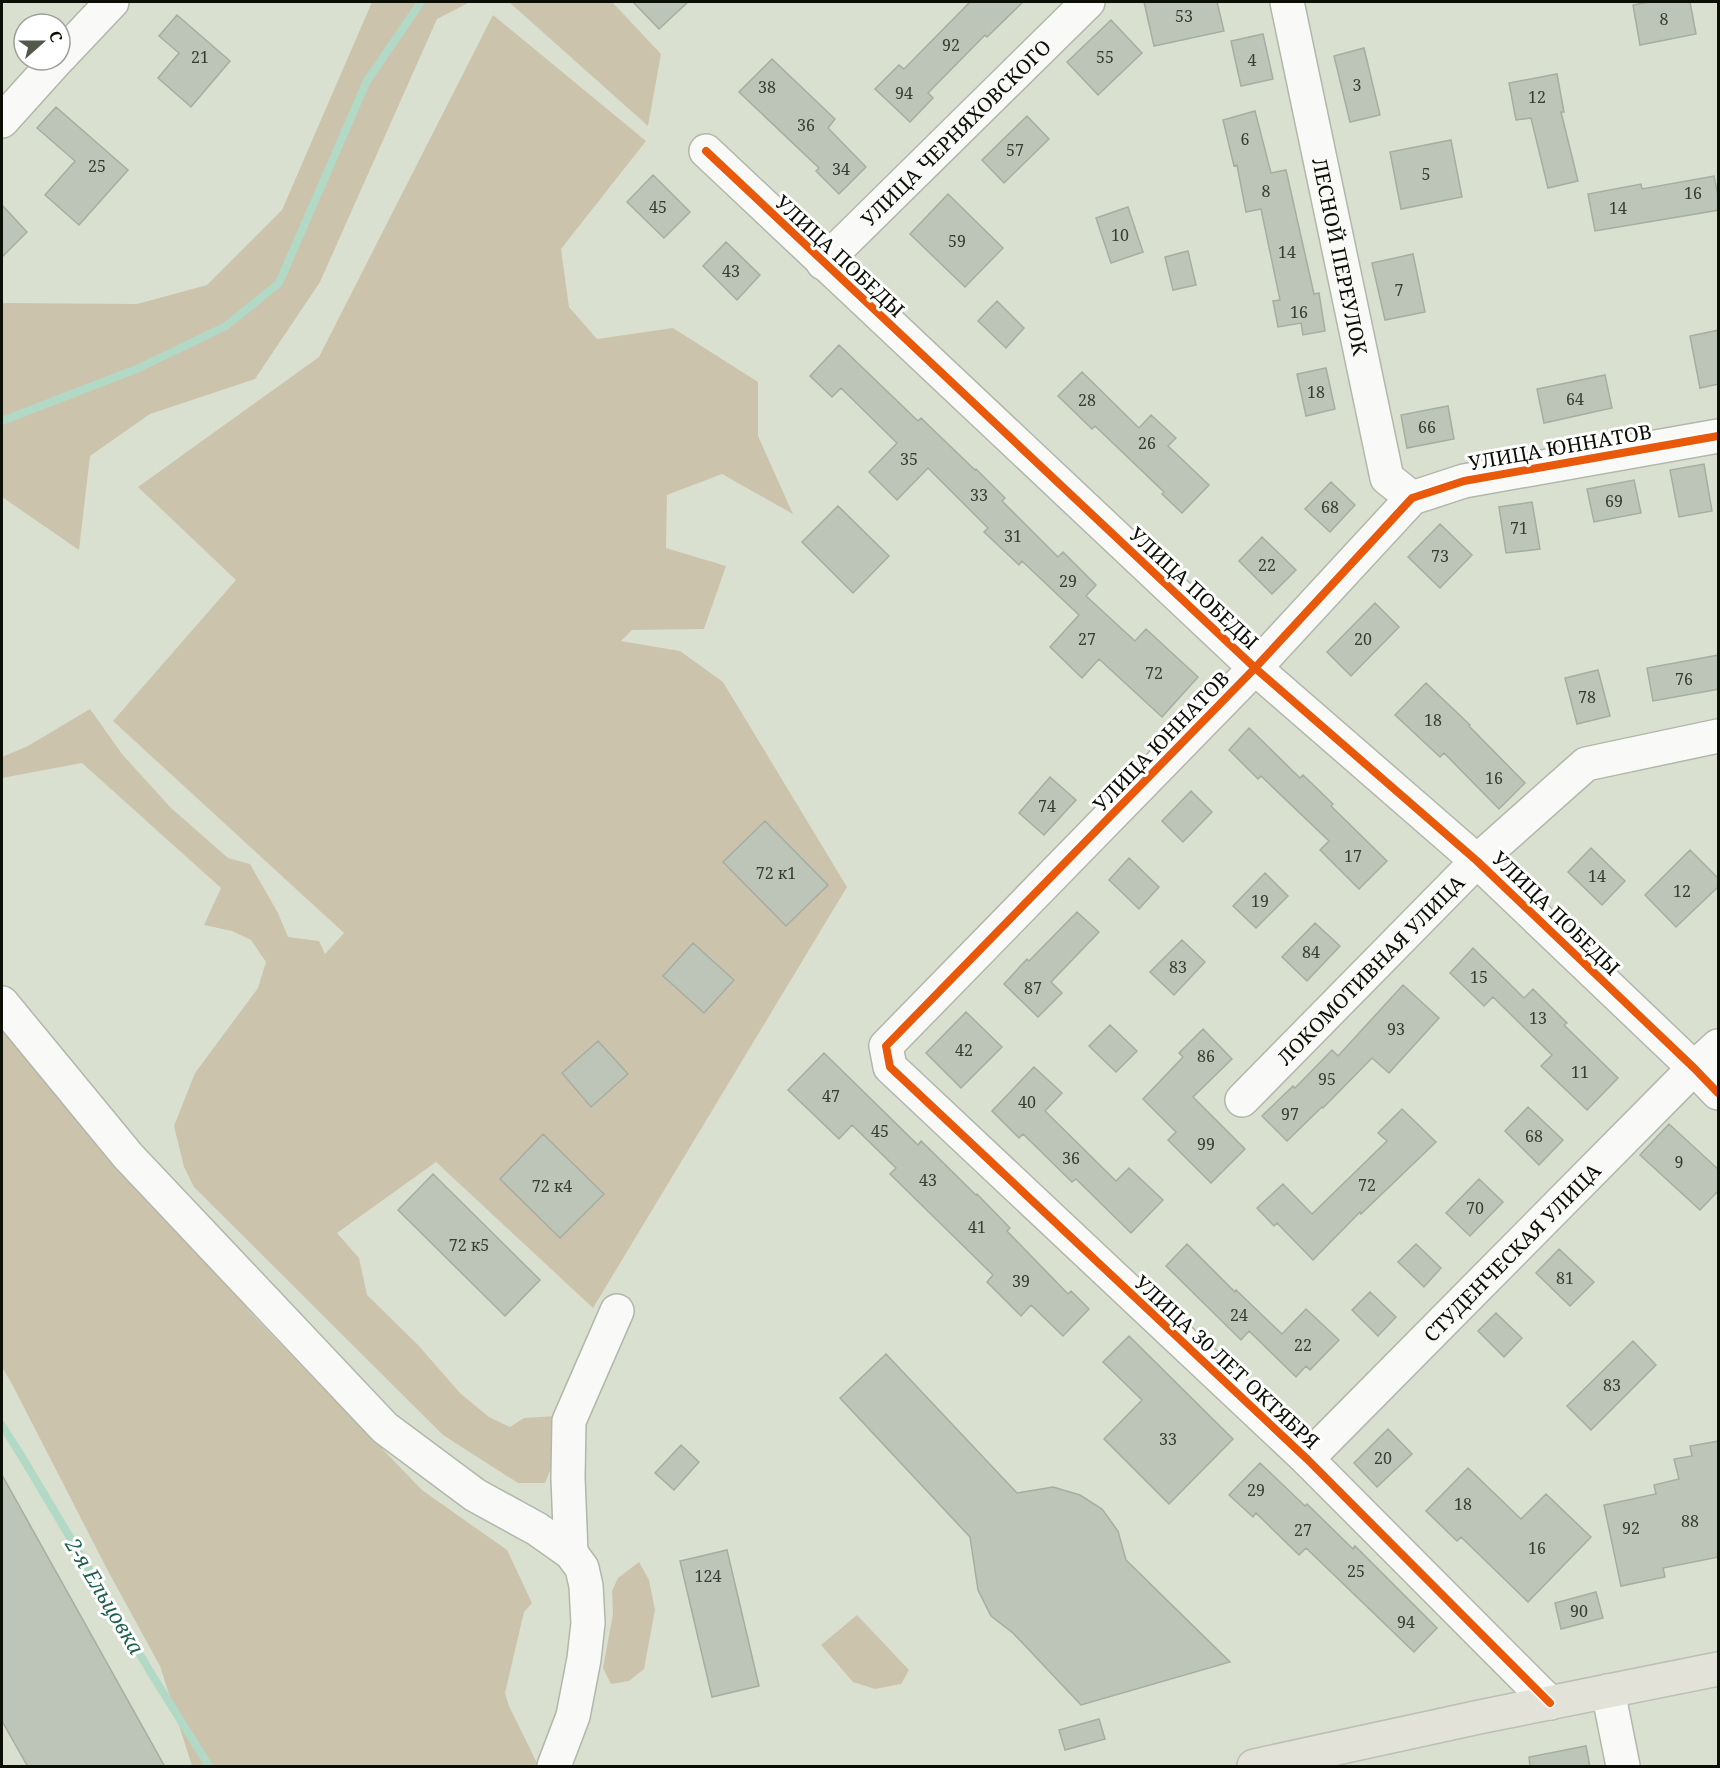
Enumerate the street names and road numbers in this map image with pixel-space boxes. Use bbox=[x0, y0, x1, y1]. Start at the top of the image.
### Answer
street label: УЛИЦА ЧЕРНЯХОВСКОГО bbox=[855, 33, 1056, 232]
street label: ЛЕСНОЙ ПЕРЕУЛОК bbox=[1307, 155, 1375, 359]
street label: УЛИЦА ПОБЕДЫ bbox=[769, 189, 911, 323]
street label: УЛИЦА ЮННАТОВ bbox=[1466, 418, 1654, 476]
street label: УЛИЦА ПОБЕДЫ bbox=[1123, 521, 1265, 655]
street label: УЛИЦА ЮННАТОВ bbox=[1087, 665, 1235, 817]
street label: УЛИЦА ПОБЕДЫ bbox=[1486, 845, 1626, 981]
street label: ЛОКОМОТИВНАЯ УЛИЦА bbox=[1271, 868, 1470, 1070]
street label: СТУДЕНЧЕСКАЯ УЛИЦА bbox=[1417, 1156, 1607, 1347]
street label: УЛИЦА 30 ЛЕТ ОКТЯБРЯ bbox=[1129, 1269, 1325, 1455]

